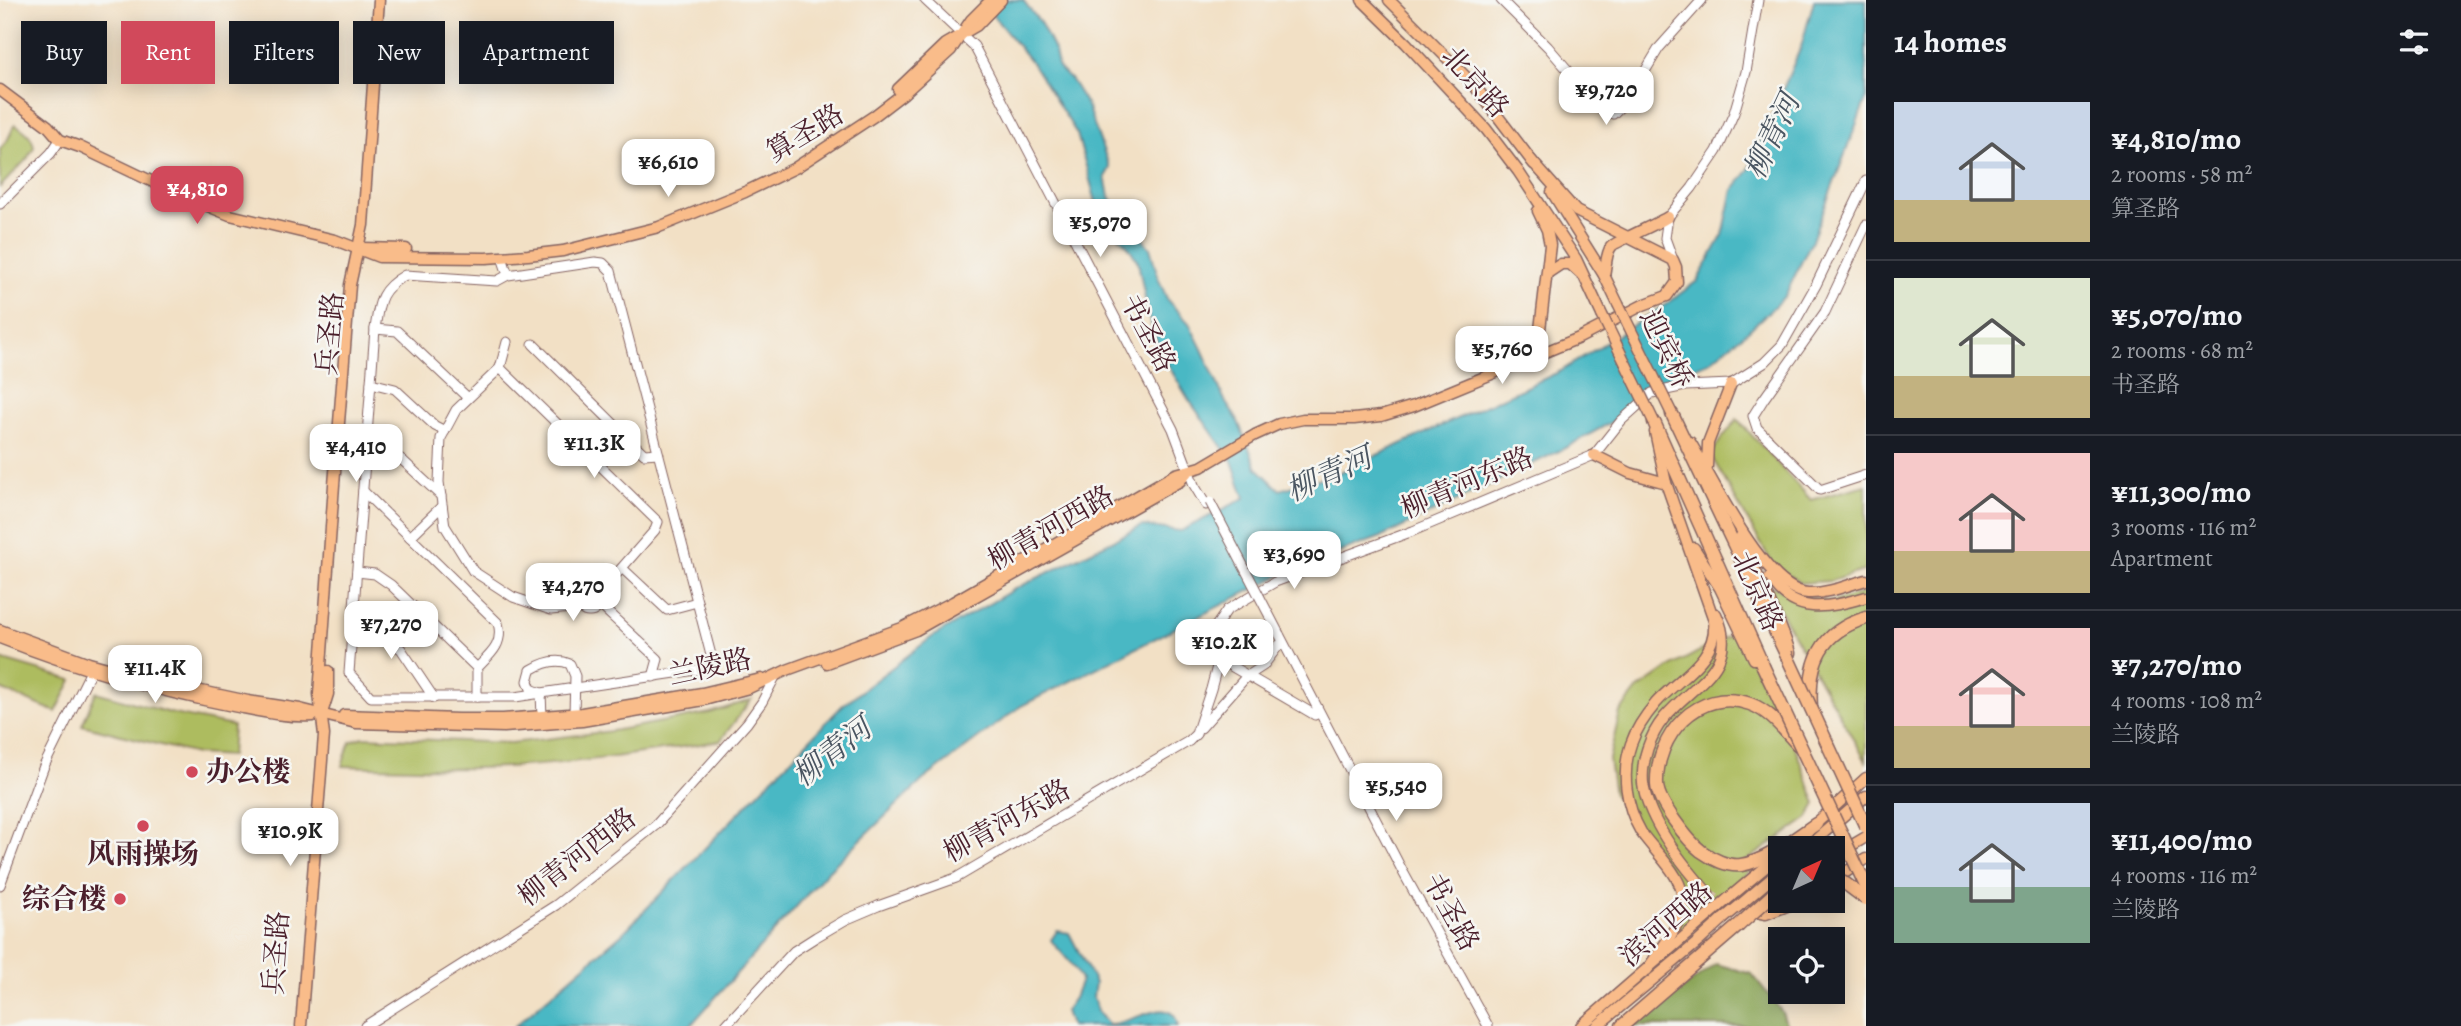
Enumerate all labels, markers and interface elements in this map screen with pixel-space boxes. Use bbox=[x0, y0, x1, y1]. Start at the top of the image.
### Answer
chip: Buy bbox=[21, 21, 107, 84]
chip: Rent bbox=[121, 21, 215, 84]
chip: Filters bbox=[229, 21, 339, 84]
chip: New bbox=[353, 21, 445, 84]
chip: Apartment bbox=[459, 21, 614, 84]
text: 14 homes bbox=[1894, 22, 2007, 62]
icon: filters bbox=[2395, 23, 2433, 61]
street label: 北京路 bbox=[1433, 38, 1517, 126]
pin: ¥9,720 bbox=[1549, 68, 1663, 127]
text: ¥9,720 bbox=[1575, 74, 1637, 105]
water label: 柳青河 bbox=[1735, 82, 1811, 185]
street label: 算圣路 bbox=[759, 95, 851, 171]
text: ¥4,810/mo bbox=[2111, 119, 2241, 159]
icon: home bbox=[1950, 130, 2034, 214]
pin: ¥6,610 bbox=[611, 140, 725, 199]
text: ¥6,610 bbox=[638, 146, 698, 177]
text: 2 rooms · 58 m² bbox=[2111, 159, 2252, 190]
pin: ¥4,810 bbox=[140, 166, 254, 226]
text: ¥4,810 bbox=[166, 173, 228, 204]
text: 算圣路 bbox=[2111, 193, 2180, 224]
pin: ¥5,070 bbox=[1043, 200, 1157, 259]
text: ¥5,070 bbox=[1069, 206, 1131, 237]
street label: 书圣路 bbox=[1112, 287, 1184, 379]
street label: 兵圣路 bbox=[307, 290, 353, 378]
text: ¥5,070/mo bbox=[2111, 295, 2243, 335]
street label: 迎宾桥 bbox=[1631, 303, 1701, 395]
icon: home bbox=[1950, 306, 2034, 390]
pin: ¥5,760 bbox=[1445, 326, 1559, 386]
text: ¥5,760 bbox=[1471, 333, 1533, 364]
text: 2 rooms · 68 m² bbox=[2111, 335, 2253, 366]
text: 书圣路 bbox=[2111, 369, 2180, 400]
pin: ¥11.3K bbox=[537, 420, 651, 480]
pin: ¥4,410 bbox=[299, 424, 413, 484]
text: ¥11.3K bbox=[564, 427, 625, 458]
text: ¥4,410 bbox=[326, 431, 386, 462]
water label: 柳青河 bbox=[1280, 435, 1383, 511]
street label: 柳青河东路 bbox=[1395, 438, 1539, 528]
text: ¥11,300/mo bbox=[2111, 472, 2251, 512]
street label: 柳青河西路 bbox=[981, 477, 1121, 579]
icon: home bbox=[1950, 481, 2034, 565]
text: 3 rooms · 116 m² bbox=[2111, 512, 2256, 543]
pin: ¥3,690 bbox=[1237, 532, 1351, 591]
text: ¥3,690 bbox=[1263, 538, 1325, 569]
text: Apartment bbox=[2111, 543, 2213, 574]
street label: 北京路 bbox=[1723, 545, 1791, 637]
pin: ¥4,270 bbox=[516, 564, 630, 623]
text: ¥4,270 bbox=[542, 570, 604, 601]
pin: ¥7,270 bbox=[334, 602, 448, 661]
text: ¥7,270 bbox=[360, 608, 422, 639]
pin: ¥10.2K bbox=[1167, 620, 1281, 679]
text: ¥10.2K bbox=[1191, 626, 1257, 657]
street label: 兰陵路 bbox=[665, 640, 755, 694]
text: ¥7,270/mo bbox=[2111, 645, 2242, 685]
pin: ¥11.4K bbox=[98, 646, 212, 705]
text: ¥11.4K bbox=[124, 652, 186, 683]
icon: home bbox=[1950, 656, 2034, 740]
text: 4 rooms · 108 m² bbox=[2111, 685, 2262, 716]
water label: 柳青河 bbox=[784, 705, 884, 795]
text: 兰陵路 bbox=[2111, 719, 2180, 750]
place label: 办公楼 bbox=[206, 753, 290, 791]
marker: 办公楼 bbox=[184, 764, 200, 780]
pin: ¥5,540 bbox=[1339, 764, 1453, 823]
street label: 柳青河东路 bbox=[937, 770, 1077, 872]
text: ¥5,540 bbox=[1365, 770, 1427, 801]
street label: 柳青河西路 bbox=[510, 799, 644, 915]
pin: ¥10.9K bbox=[233, 808, 347, 868]
text: ¥10.9K bbox=[257, 815, 323, 846]
marker: 风雨操场 bbox=[135, 818, 151, 834]
text: ¥11,400/mo bbox=[2111, 820, 2253, 860]
icon: home bbox=[1950, 831, 2034, 915]
place label: 风雨操场 bbox=[87, 835, 199, 873]
north arrow bbox=[1768, 836, 1844, 914]
map controls bbox=[1768, 836, 1845, 1004]
text: 4 rooms · 116 m² bbox=[2111, 860, 2257, 891]
street label: 书圣路 bbox=[1414, 866, 1488, 958]
street label: 滨河西路 bbox=[1611, 873, 1721, 975]
place label: 综合楼 bbox=[22, 880, 106, 918]
marker: 综合楼 bbox=[112, 891, 128, 907]
text: 兰陵路 bbox=[2111, 894, 2180, 925]
street label: 兵圣路 bbox=[254, 910, 298, 996]
button: locate bbox=[1768, 927, 1845, 1004]

